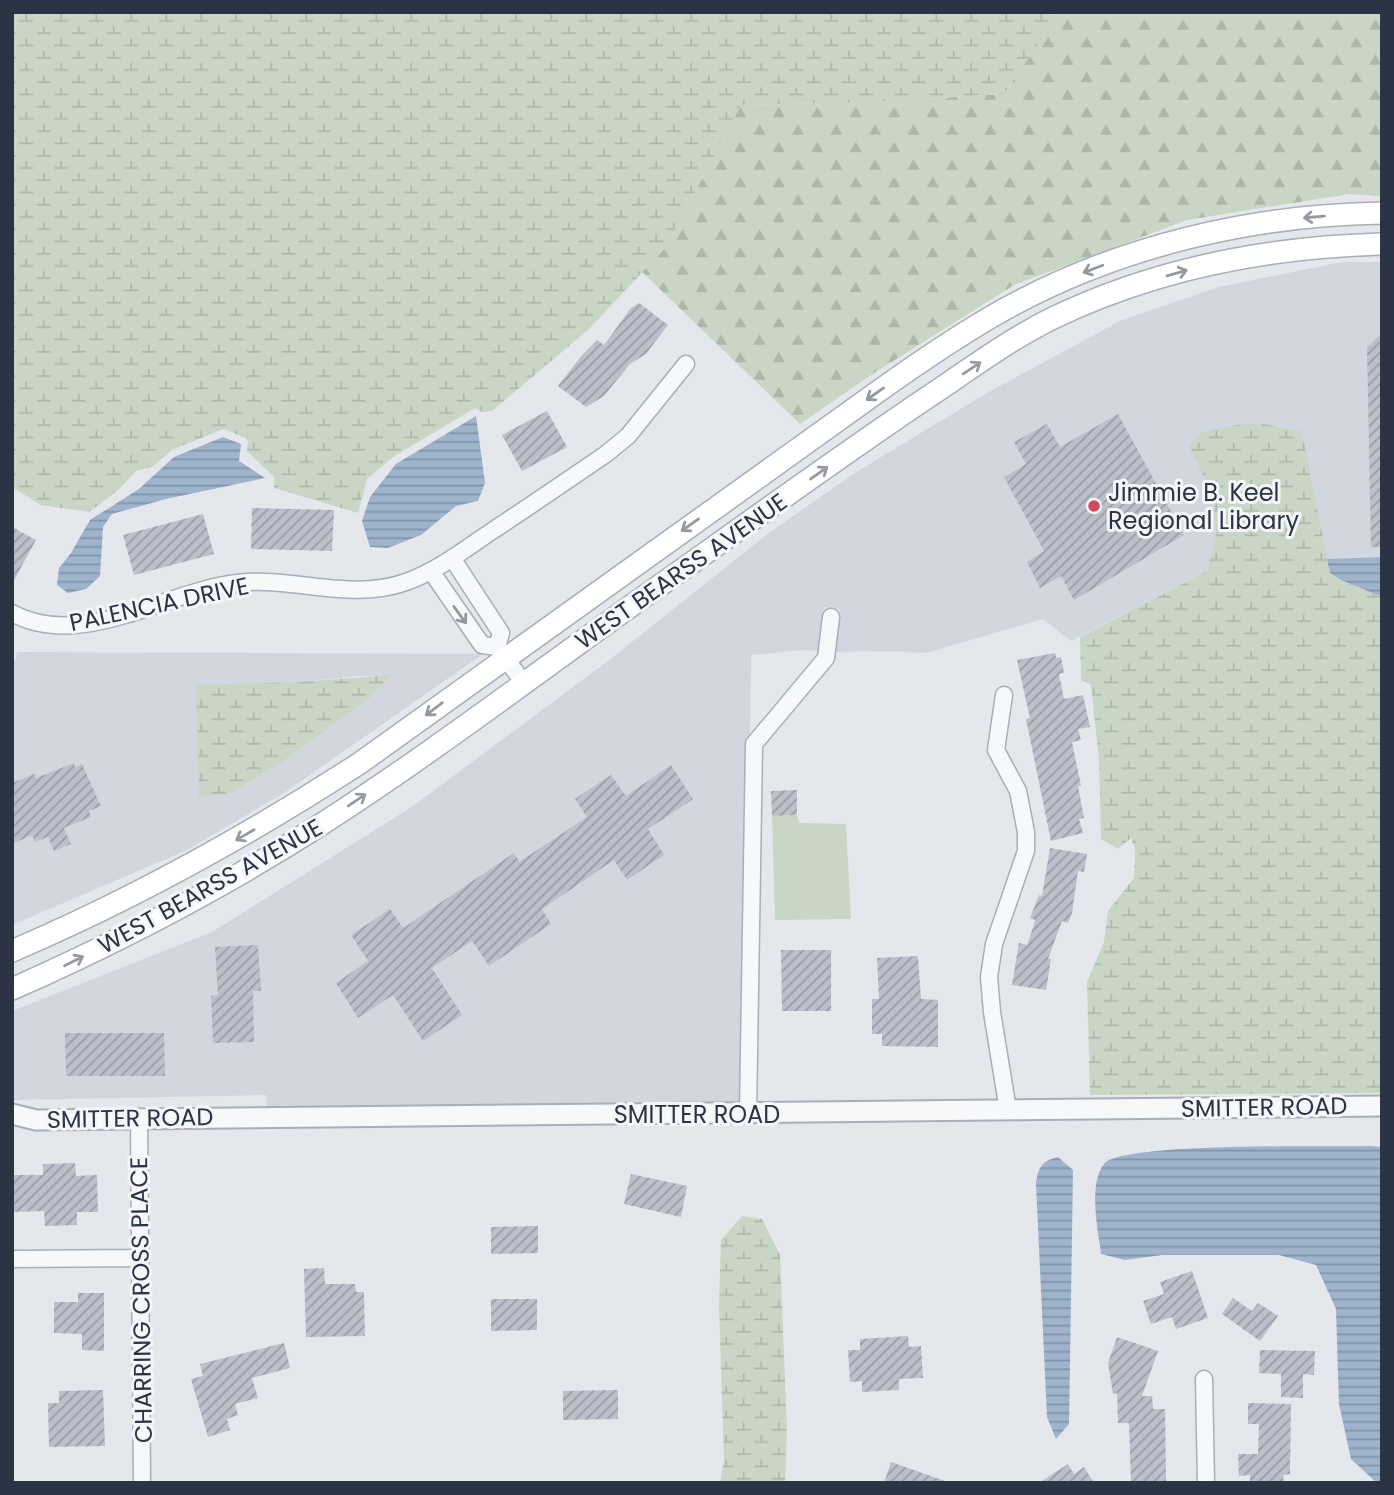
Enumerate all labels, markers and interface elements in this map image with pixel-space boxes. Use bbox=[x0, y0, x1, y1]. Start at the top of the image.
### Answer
one-way arrow bbox=[1303, 211, 1325, 224]
one-way arrow bbox=[1082, 263, 1104, 276]
one-way arrow bbox=[1165, 266, 1188, 279]
one-way arrow bbox=[961, 361, 981, 375]
one-way arrow bbox=[866, 386, 885, 401]
one-way arrow bbox=[809, 466, 828, 480]
place label: Jimmie B. Keel Regional Library bbox=[1108, 476, 1299, 537]
street label: WEST BEARSS AVENUE bbox=[568, 485, 794, 657]
marker: Jimmie B. Keel Regional Library bbox=[1086, 498, 1102, 514]
one-way arrow bbox=[681, 518, 700, 533]
street label: PALENCIA DRIVE bbox=[66, 569, 252, 639]
one-way arrow bbox=[453, 605, 467, 624]
one-way arrow bbox=[425, 702, 444, 717]
one-way arrow bbox=[347, 793, 366, 807]
street label: WEST BEARSS AVENUE bbox=[92, 811, 328, 961]
one-way arrow bbox=[235, 828, 255, 842]
one-way arrow bbox=[63, 953, 84, 967]
street label: SMITTER ROAD bbox=[1180, 1089, 1348, 1125]
street label: SMITTER ROAD bbox=[614, 1098, 780, 1131]
street label: SMITTER ROAD bbox=[46, 1100, 214, 1136]
street label: CHARRING CROSS PLACE bbox=[122, 1157, 160, 1443]

